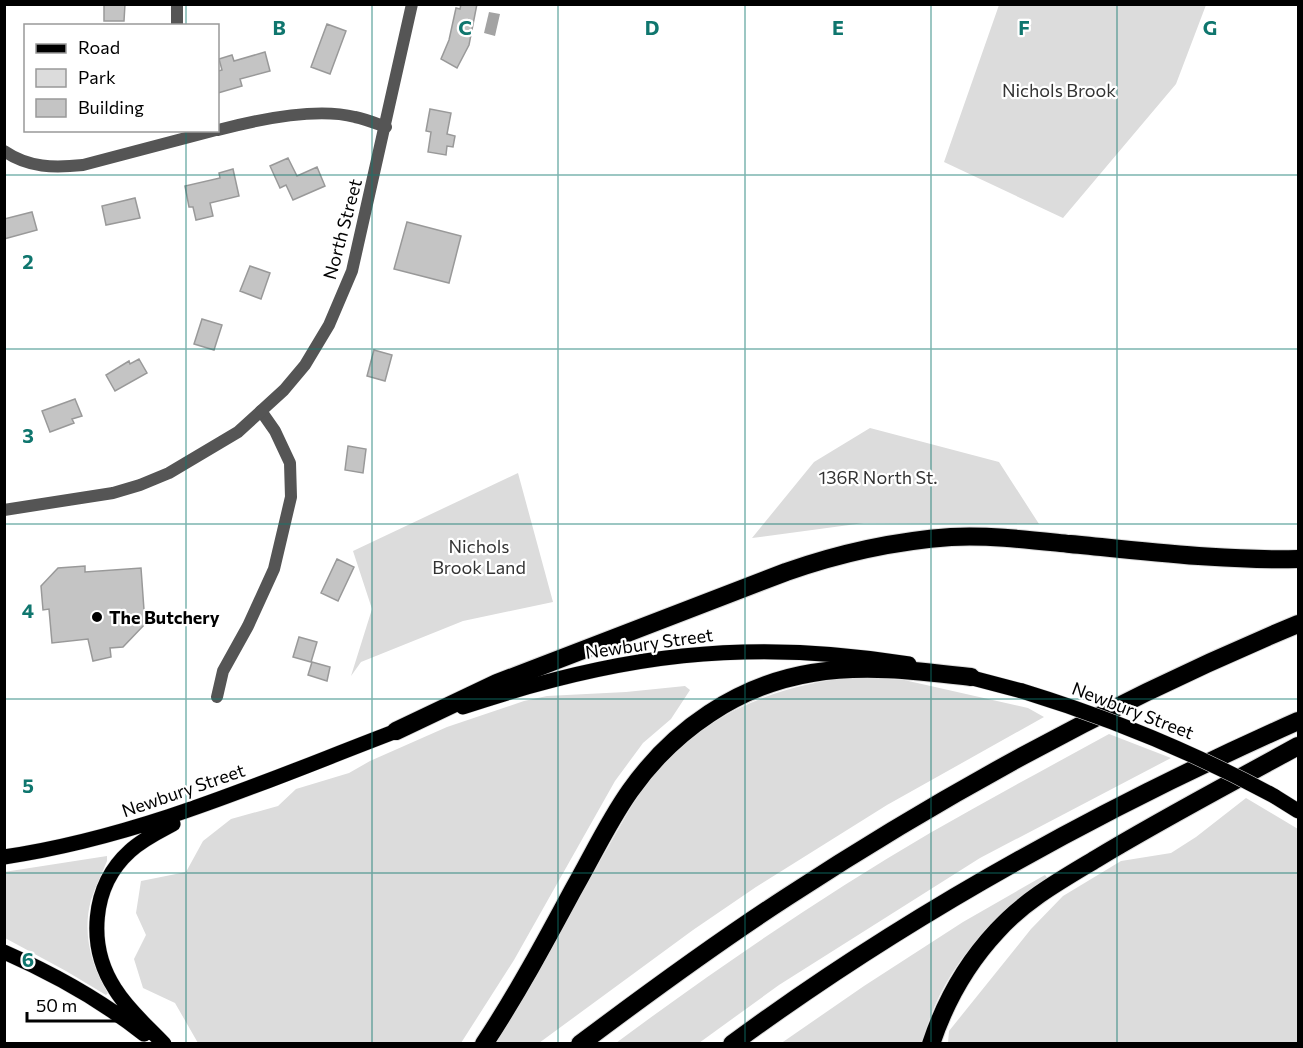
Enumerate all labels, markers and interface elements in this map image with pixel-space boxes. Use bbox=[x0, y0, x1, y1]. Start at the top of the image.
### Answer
text: B bbox=[272, 15, 286, 39]
text: C bbox=[458, 15, 472, 39]
text: D bbox=[645, 15, 659, 39]
text: E bbox=[832, 15, 844, 39]
text: F bbox=[1018, 15, 1030, 39]
text: G bbox=[1203, 15, 1217, 39]
legend bbox=[24, 24, 219, 132]
text: Road bbox=[78, 36, 120, 58]
text: Park bbox=[78, 66, 116, 88]
park label: Nichols Brook bbox=[1002, 79, 1116, 101]
text: Building bbox=[78, 96, 144, 118]
street label: North Street bbox=[318, 176, 366, 282]
text: 2 bbox=[22, 249, 34, 273]
text: 3 bbox=[22, 423, 34, 447]
park label: 136R North St. bbox=[818, 466, 938, 488]
park label: Nichols Brook Land bbox=[432, 535, 526, 578]
text: 4 bbox=[22, 598, 34, 622]
place label: The Butchery bbox=[109, 606, 220, 628]
marker: The Butchery bbox=[90, 610, 104, 624]
street label: Newbury Street bbox=[584, 623, 714, 663]
street label: Newbury Street bbox=[1069, 677, 1197, 743]
street label: Newbury Street bbox=[119, 759, 247, 821]
text: 5 bbox=[22, 773, 34, 797]
text: 6 bbox=[22, 947, 34, 971]
scale bar bbox=[27, 985, 138, 1023]
text: 50 m bbox=[36, 994, 77, 1016]

